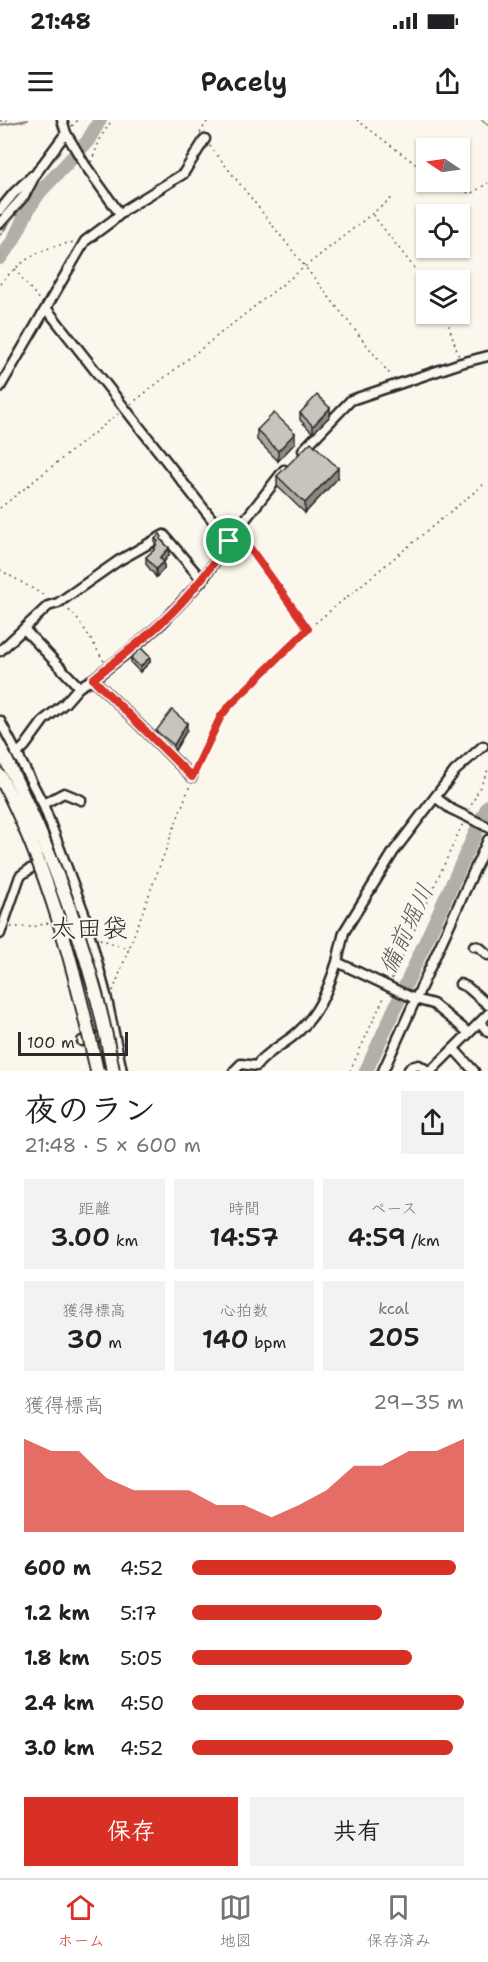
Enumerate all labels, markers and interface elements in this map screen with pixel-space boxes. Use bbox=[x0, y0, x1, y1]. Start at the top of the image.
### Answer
text: 21:48 bbox=[30, 7, 91, 36]
text: Pacely bbox=[201, 63, 287, 100]
icon: menu bbox=[24, 65, 57, 98]
icon: share bbox=[431, 65, 464, 98]
north arrow bbox=[416, 138, 470, 192]
map controls bbox=[416, 138, 470, 324]
button: locate bbox=[416, 204, 470, 258]
button: layers bbox=[416, 270, 470, 324]
pin bbox=[203, 515, 254, 566]
icon: arrive bbox=[212, 524, 245, 557]
water label: 備前堀川 bbox=[371, 879, 441, 979]
district label: 太田袋 bbox=[50, 910, 128, 945]
scale bar bbox=[18, 1029, 128, 1056]
text: 100 m bbox=[27, 1032, 75, 1053]
text: 夜のラン bbox=[24, 1087, 156, 1132]
button: share bbox=[401, 1091, 464, 1154]
text: 21:48 · 5 × 600 m bbox=[24, 1132, 201, 1158]
text: 距離 bbox=[78, 1198, 110, 1219]
text: 時間 bbox=[228, 1198, 260, 1219]
text: ペース bbox=[370, 1198, 417, 1219]
text: 3.00 bbox=[50, 1219, 110, 1254]
text: 14:57 bbox=[209, 1219, 279, 1254]
text: 4:59 bbox=[347, 1219, 406, 1254]
text: km bbox=[110, 1230, 138, 1251]
text: /km bbox=[406, 1230, 440, 1251]
text: kcal bbox=[378, 1298, 409, 1319]
text: 獲得標高 bbox=[62, 1300, 126, 1321]
text: 心拍数 bbox=[220, 1300, 268, 1321]
text: 205 bbox=[368, 1319, 420, 1354]
text: 30 bbox=[67, 1321, 103, 1356]
text: 140 bbox=[202, 1321, 249, 1356]
text: m bbox=[103, 1332, 122, 1353]
text: bpm bbox=[249, 1332, 286, 1353]
text: 29–35 m bbox=[373, 1389, 464, 1415]
text: 獲得標高 bbox=[24, 1392, 104, 1418]
text: 600 m bbox=[24, 1555, 91, 1581]
text: 4:52 bbox=[120, 1555, 163, 1581]
text: 1.2 km bbox=[24, 1600, 90, 1626]
text: 5:17 bbox=[120, 1600, 157, 1626]
text: 1.8 km bbox=[24, 1645, 90, 1671]
text: 5:05 bbox=[120, 1645, 162, 1671]
text: 2.4 km bbox=[24, 1690, 94, 1716]
text: 4:50 bbox=[120, 1690, 164, 1716]
text: 3.0 km bbox=[24, 1735, 95, 1761]
text: 4:52 bbox=[120, 1735, 163, 1761]
button: 保存 bbox=[24, 1797, 238, 1866]
button: 共有 bbox=[250, 1797, 464, 1866]
tab: ホーム bbox=[57, 1891, 105, 1951]
tab: 地図 bbox=[219, 1891, 252, 1951]
tab: 保存済み bbox=[367, 1891, 431, 1951]

